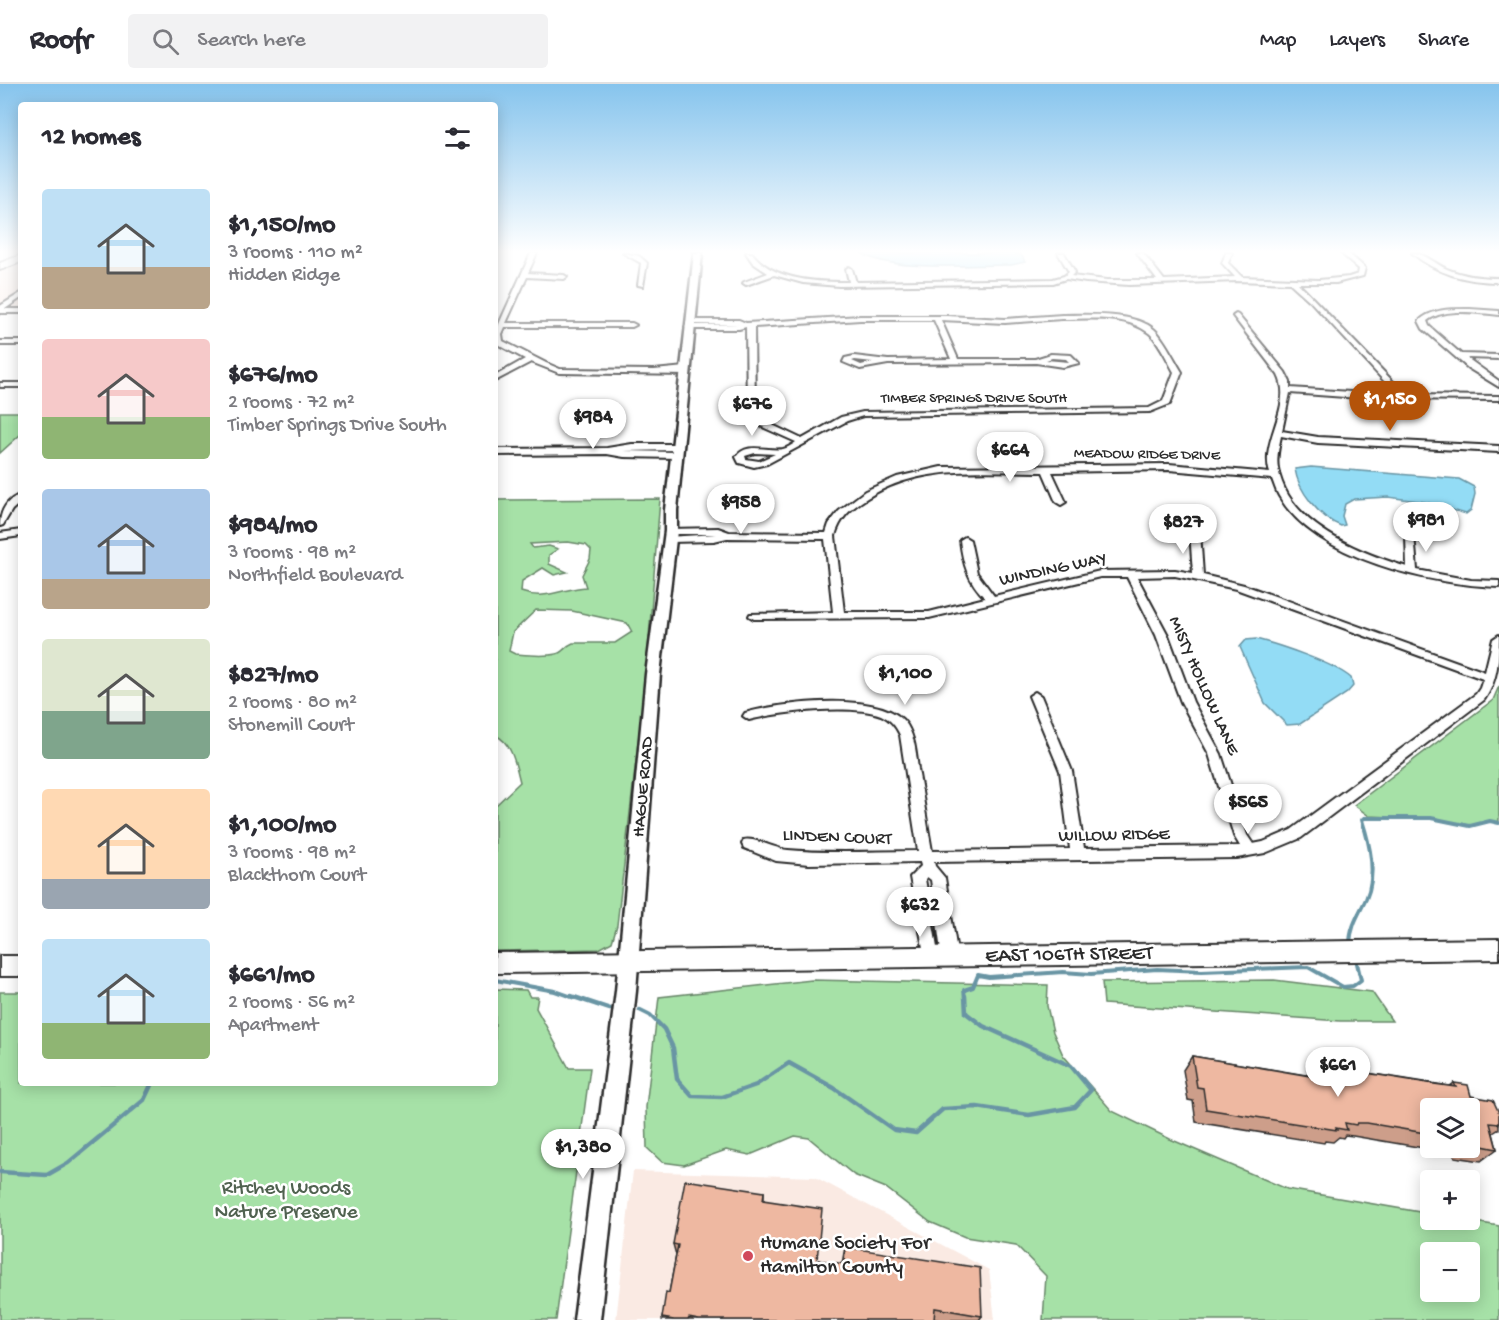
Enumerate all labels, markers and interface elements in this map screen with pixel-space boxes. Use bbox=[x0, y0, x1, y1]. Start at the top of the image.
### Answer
search box bbox=[128, 14, 548, 68]
text: Roofr bbox=[30, 25, 92, 58]
icon: search bbox=[149, 25, 182, 58]
text: Search here bbox=[197, 28, 306, 54]
text: Map bbox=[1260, 29, 1296, 54]
text: Layers bbox=[1329, 29, 1385, 54]
text: Share bbox=[1418, 29, 1469, 54]
icon: filters bbox=[441, 122, 474, 155]
text: 12 homes bbox=[42, 123, 140, 154]
text: $1,150/mo bbox=[228, 211, 335, 242]
icon: home bbox=[90, 213, 162, 285]
text: 3 rooms · 110 m² bbox=[228, 242, 363, 265]
text: Hidden Ridge bbox=[228, 265, 340, 288]
text: $676/mo bbox=[228, 361, 318, 392]
icon: home bbox=[90, 363, 162, 435]
pin: $1,150 bbox=[1341, 381, 1439, 432]
pin: $676 bbox=[716, 386, 788, 437]
text: $1,150 bbox=[1363, 389, 1417, 412]
street label: TIMBER SPRINGS DRIVE SOUTH bbox=[880, 390, 1067, 408]
text: 2 rooms · 72 m² bbox=[228, 392, 355, 415]
text: $676 bbox=[732, 394, 772, 417]
pin: $984 bbox=[557, 399, 629, 450]
text: $984 bbox=[573, 407, 613, 430]
text: Timber Springs Drive South bbox=[228, 415, 447, 438]
pin: $664 bbox=[974, 432, 1046, 483]
text: $664 bbox=[991, 440, 1029, 463]
street label: MEADOW RIDGE DRIVE bbox=[1074, 445, 1221, 465]
pin: $958 bbox=[705, 484, 777, 535]
text: $958 bbox=[721, 492, 761, 515]
pin: $981 bbox=[1390, 502, 1462, 553]
pin: $827 bbox=[1147, 504, 1219, 555]
text: $981 bbox=[1407, 510, 1445, 533]
text: $984/mo bbox=[228, 511, 317, 542]
text: $827 bbox=[1163, 512, 1203, 535]
icon: home bbox=[90, 513, 162, 585]
text: 3 rooms · 98 m² bbox=[228, 542, 356, 565]
street label: WINDING WAY bbox=[997, 548, 1109, 592]
text: Northfield Boulevard bbox=[228, 565, 403, 588]
street label: MISTY HOLLOW LANE bbox=[1163, 613, 1243, 759]
pin: $1,100 bbox=[856, 655, 954, 706]
text: $827/mo bbox=[228, 661, 318, 692]
icon: home bbox=[90, 663, 162, 735]
text: $1,100 bbox=[878, 663, 932, 686]
text: 2 rooms · 80 m² bbox=[228, 692, 357, 715]
text: Stonemill Court bbox=[228, 715, 354, 738]
street label: HAGUE ROAD bbox=[629, 736, 659, 838]
pin: $565 bbox=[1212, 784, 1284, 835]
text: $565 bbox=[1228, 792, 1268, 815]
text: $1,100/mo bbox=[228, 811, 337, 842]
icon: home bbox=[90, 813, 162, 885]
street label: WILLOW RIDGE bbox=[1058, 825, 1171, 847]
street label: LINDEN COURT bbox=[782, 826, 893, 850]
text: 3 rooms · 98 m² bbox=[228, 842, 356, 865]
text: Blackthorn Court bbox=[228, 865, 366, 888]
pin: $632 bbox=[884, 887, 956, 938]
text: $632 bbox=[900, 895, 940, 918]
street label: EAST 106TH STREET bbox=[985, 942, 1154, 970]
text: $661/mo bbox=[228, 961, 315, 992]
icon: home bbox=[90, 963, 162, 1035]
text: 2 rooms · 56 m² bbox=[228, 992, 355, 1015]
text: Apartment bbox=[228, 1015, 318, 1038]
pin: $661 bbox=[1302, 1047, 1374, 1098]
text: $661 bbox=[1319, 1055, 1357, 1078]
map controls bbox=[1420, 1098, 1480, 1302]
button: layers bbox=[1420, 1098, 1480, 1158]
pin: $1,380 bbox=[534, 1129, 632, 1180]
text: $1,380 bbox=[555, 1137, 611, 1160]
button: + bbox=[1420, 1170, 1480, 1230]
park label: Ritchey Woods Nature Preserve bbox=[214, 1177, 359, 1226]
place label: Humane Society For Hamilton County bbox=[760, 1232, 932, 1281]
button: − bbox=[1420, 1242, 1480, 1302]
marker: Humane Society For Hamilton County bbox=[741, 1249, 755, 1263]

